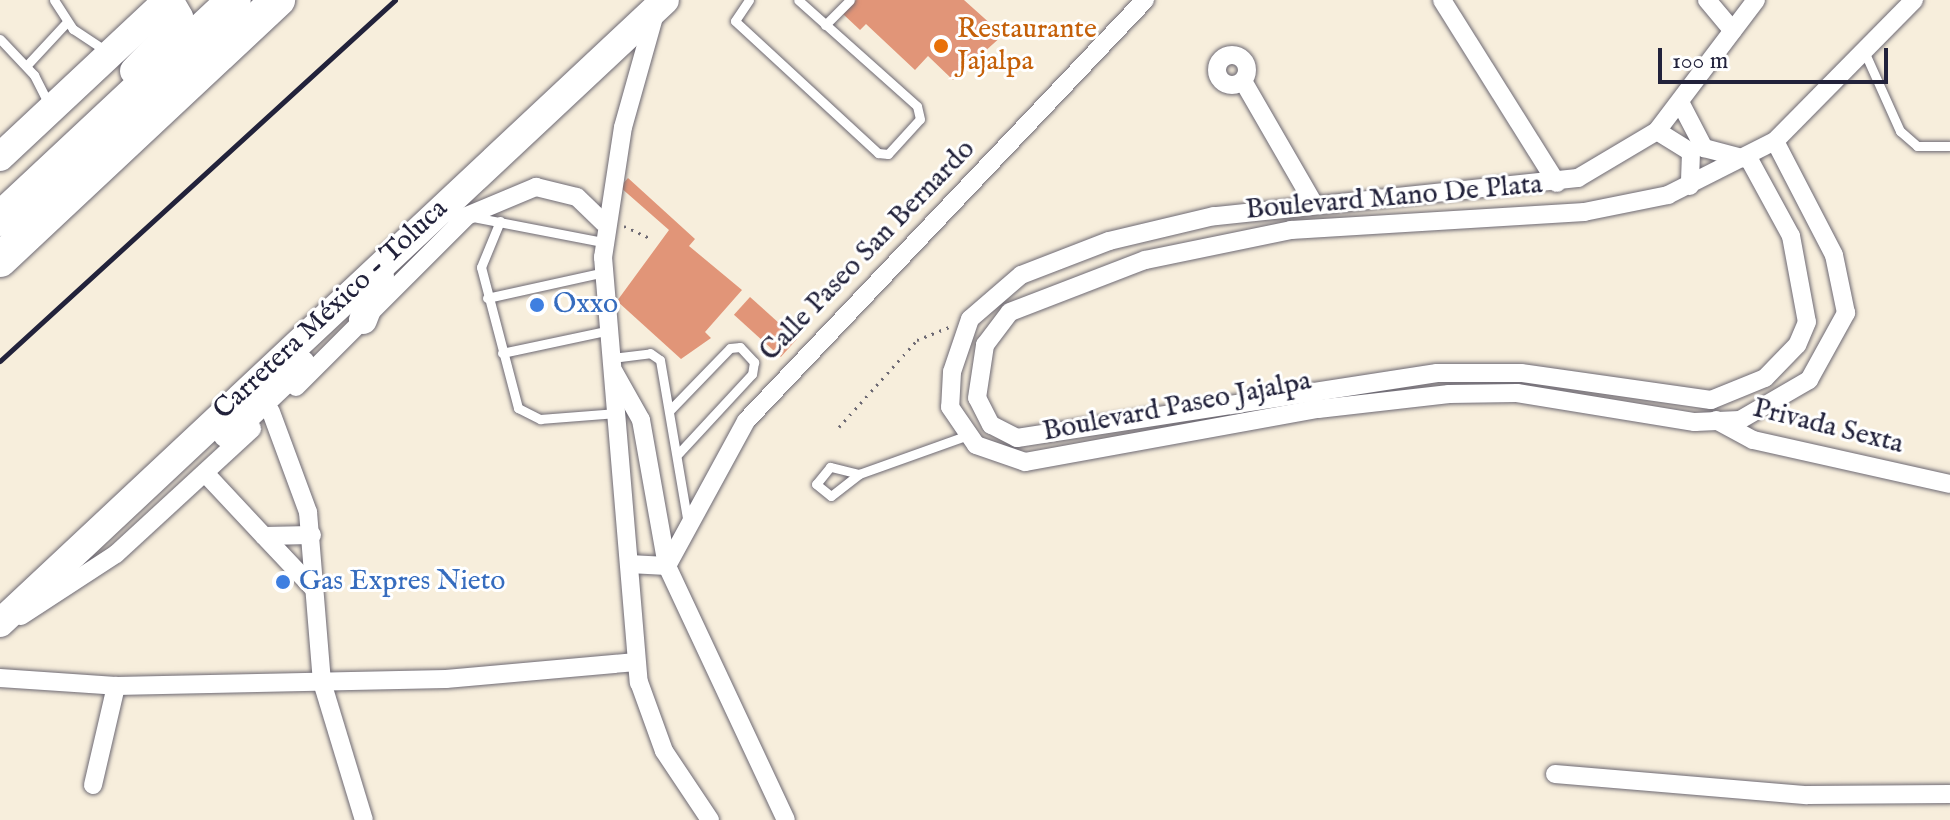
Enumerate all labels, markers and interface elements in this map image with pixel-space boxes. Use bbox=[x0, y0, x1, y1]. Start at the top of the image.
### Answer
place label: Restaurante Jajalpa bbox=[957, 13, 1097, 79]
scale bar bbox=[1662, 32, 1892, 82]
marker: Restaurante Jajalpa bbox=[932, 37, 950, 55]
text: 100 m bbox=[1672, 46, 1728, 77]
street label: Calle Paseo San Bernardo bbox=[754, 133, 982, 369]
street label: Boulevard Mano De Plata bbox=[1244, 168, 1544, 228]
street label: Carretera México - Toluca bbox=[207, 193, 455, 427]
place label: Oxxo bbox=[553, 288, 618, 322]
marker: Oxxo bbox=[528, 296, 546, 314]
street label: Boulevard Paseo Jajalpa bbox=[1040, 364, 1314, 450]
street label: Privada Sexta bbox=[1749, 392, 1907, 462]
place label: Gas Expres Nieto bbox=[299, 565, 505, 599]
marker: Gas Expres Nieto bbox=[274, 573, 292, 591]

